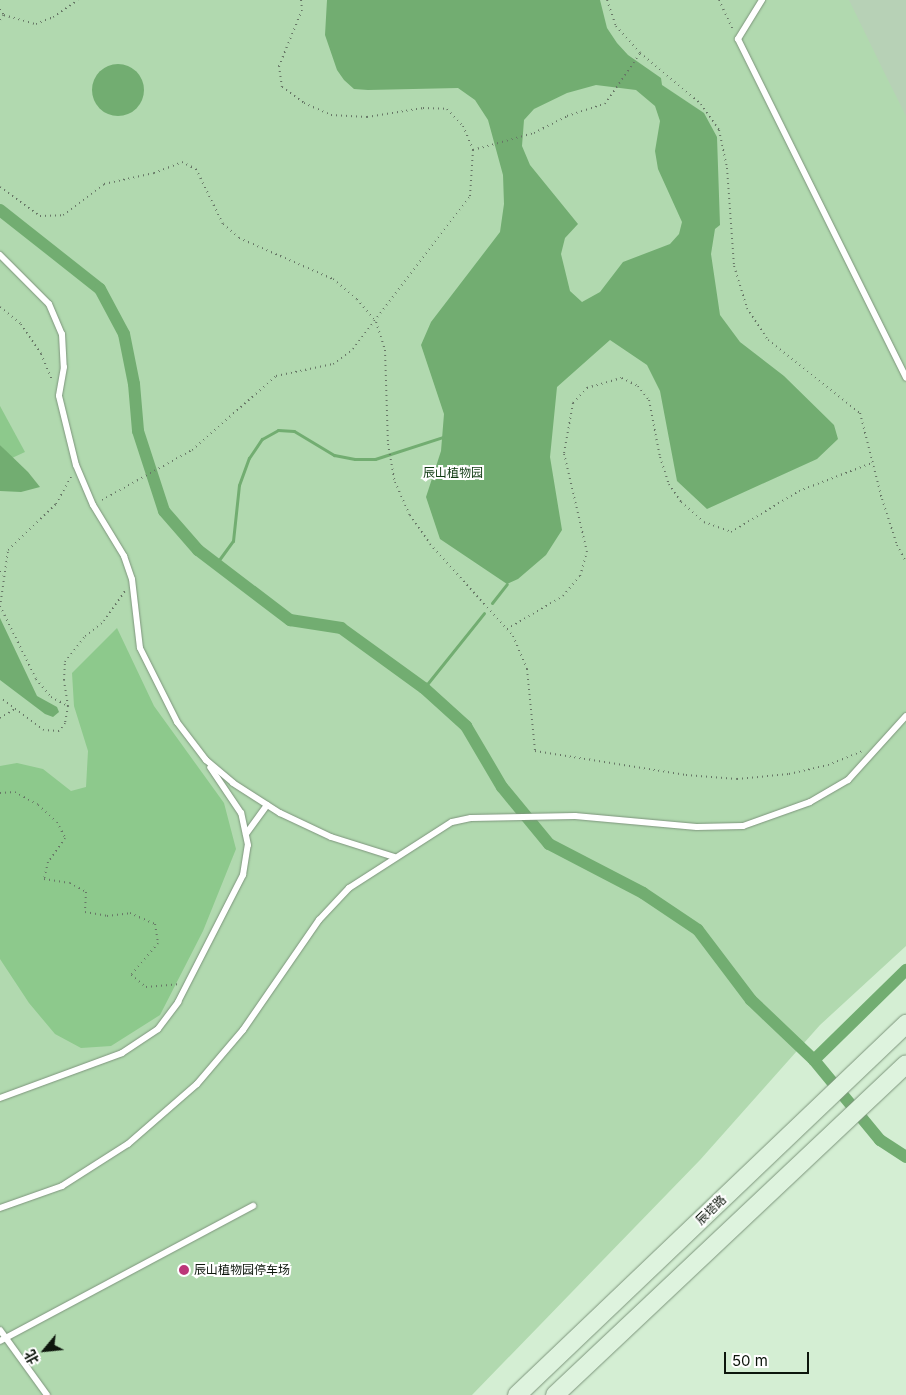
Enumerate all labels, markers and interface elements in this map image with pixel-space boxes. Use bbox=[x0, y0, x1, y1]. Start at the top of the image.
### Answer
park label: 辰山植物园 bbox=[423, 466, 483, 480]
street label: 辰塔路 bbox=[693, 1192, 729, 1228]
place label: 辰山植物园停车场 bbox=[194, 1263, 290, 1277]
marker: 辰山植物园停车场 bbox=[178, 1264, 190, 1276]
north arrow bbox=[20, 1325, 70, 1375]
scale bar bbox=[726, 1342, 811, 1374]
text: 北 bbox=[21, 1347, 42, 1367]
text: 50 m bbox=[732, 1351, 768, 1370]

